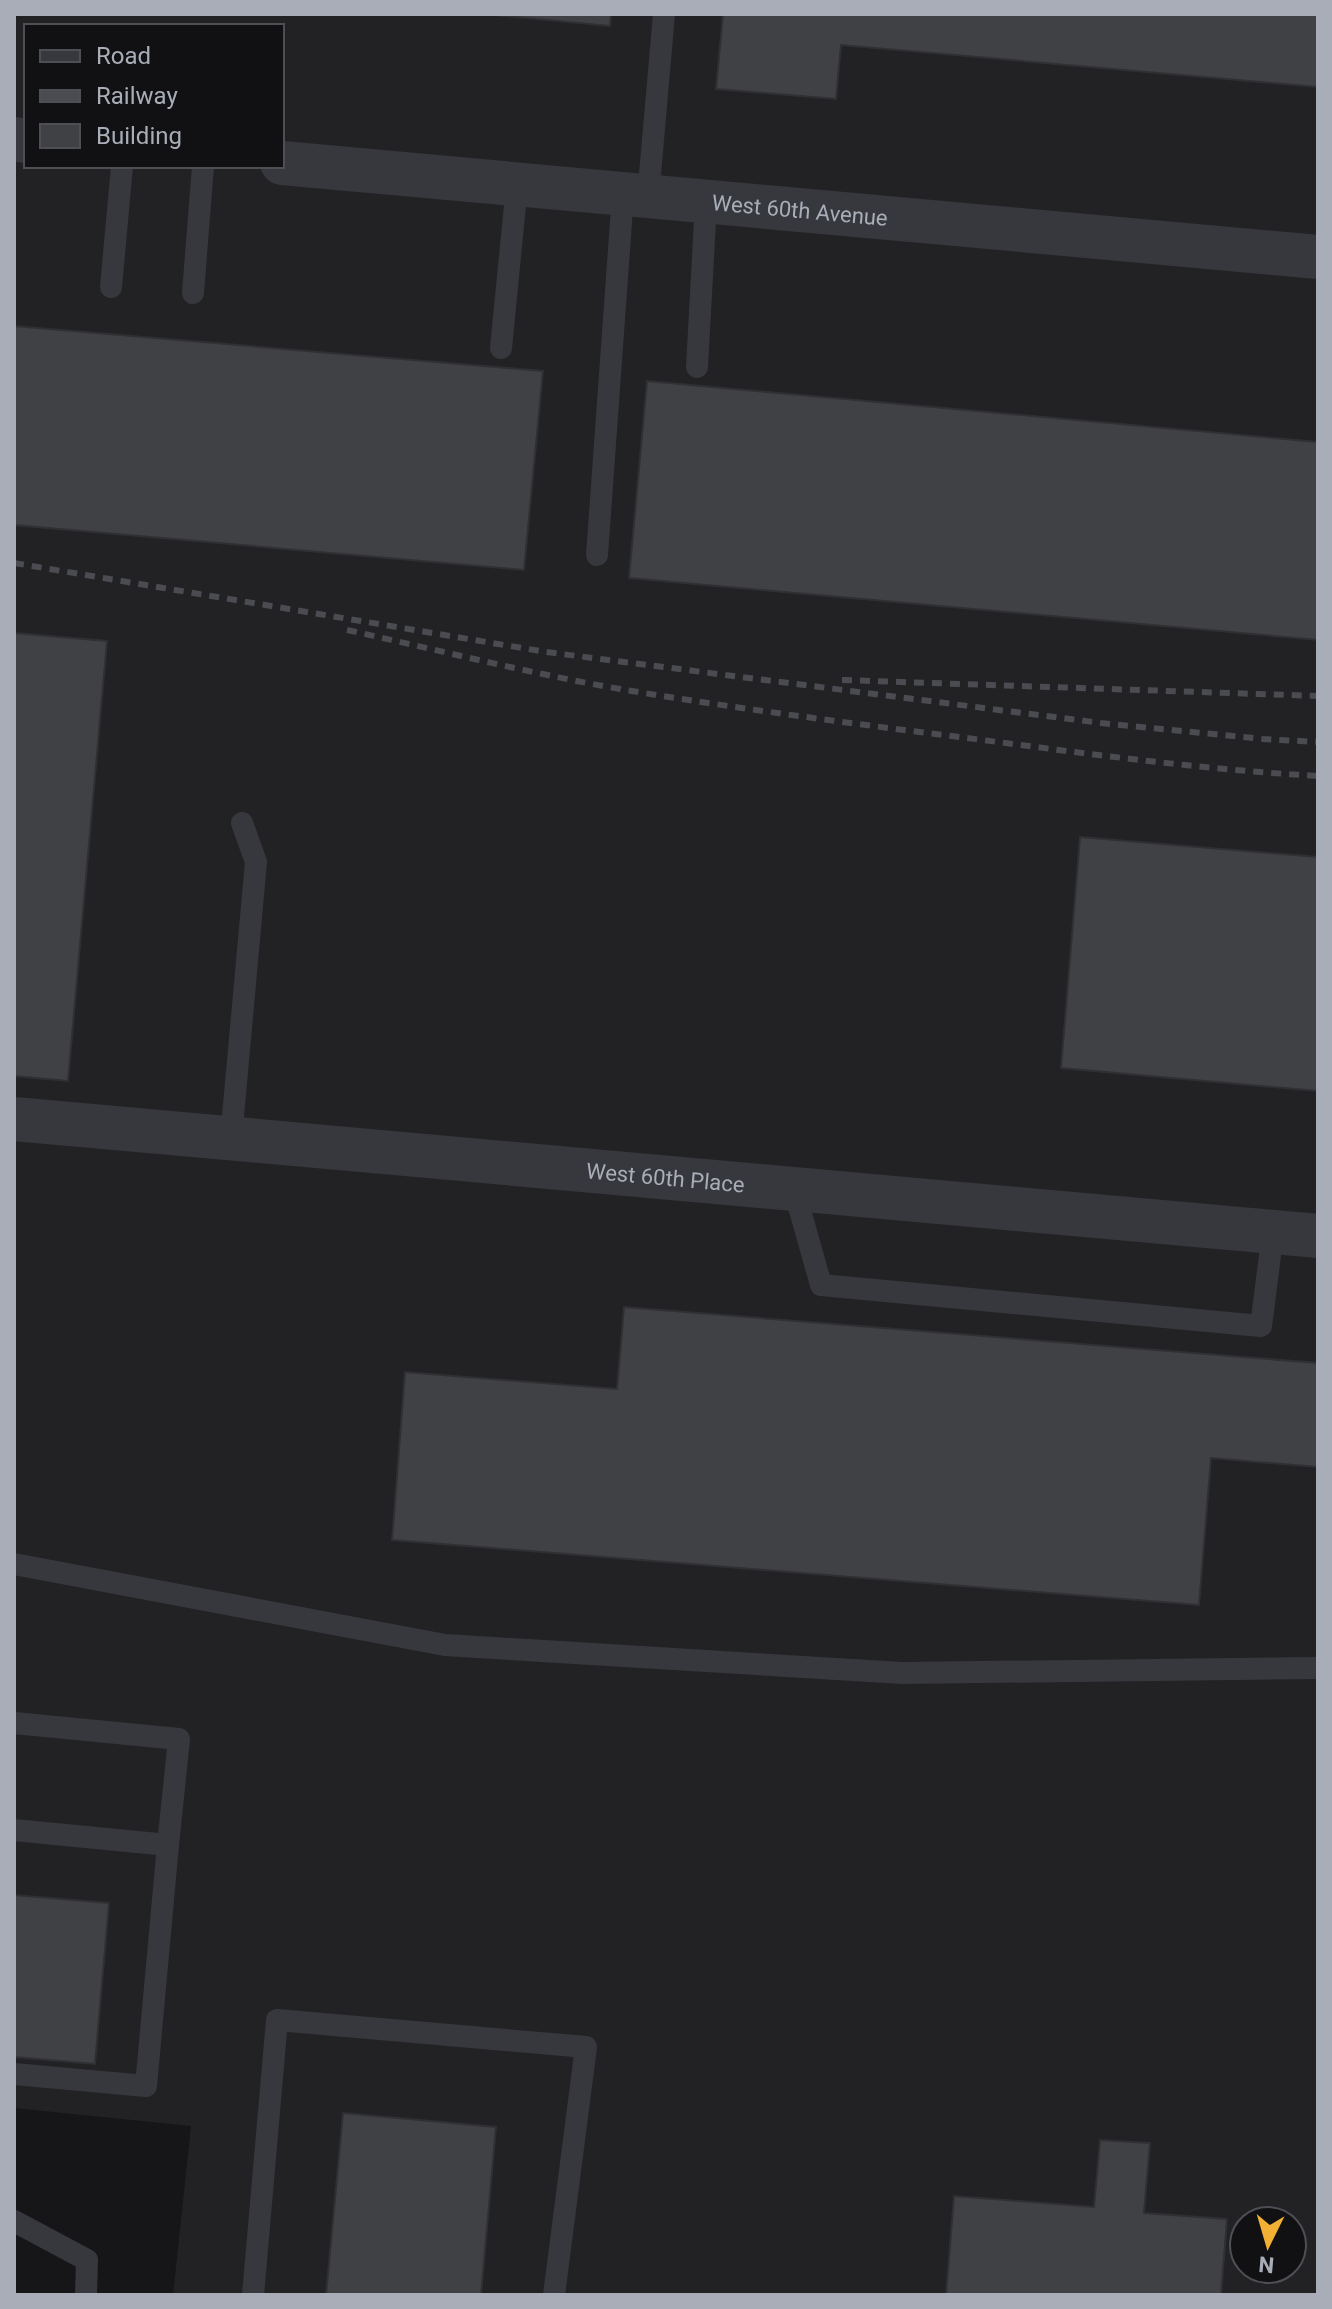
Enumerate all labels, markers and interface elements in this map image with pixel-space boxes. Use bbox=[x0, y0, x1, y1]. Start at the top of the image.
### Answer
legend bbox=[24, 24, 284, 168]
text: Road bbox=[96, 42, 151, 70]
text: Railway bbox=[96, 82, 178, 110]
text: Building bbox=[96, 122, 182, 150]
street label: West 60th Avenue bbox=[711, 190, 889, 230]
street label: West 60th Place bbox=[585, 1158, 746, 1197]
north arrow bbox=[1228, 2205, 1308, 2285]
text: N bbox=[1257, 2251, 1275, 2278]

